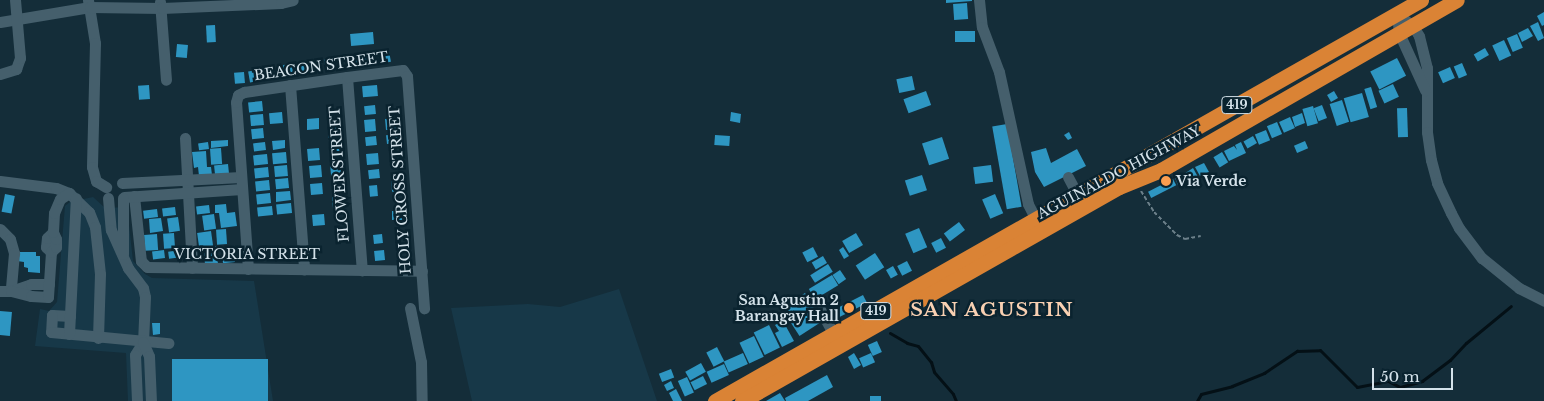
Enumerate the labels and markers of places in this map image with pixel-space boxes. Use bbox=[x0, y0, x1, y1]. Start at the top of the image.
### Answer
place label: Via Verde bbox=[1176, 173, 1247, 189]
marker: Via Verde bbox=[1160, 175, 1172, 187]
place label: San Agustin 2 Barangay Hall bbox=[734, 292, 839, 324]
marker: San Agustin 2 Barangay Hall bbox=[843, 302, 855, 314]

